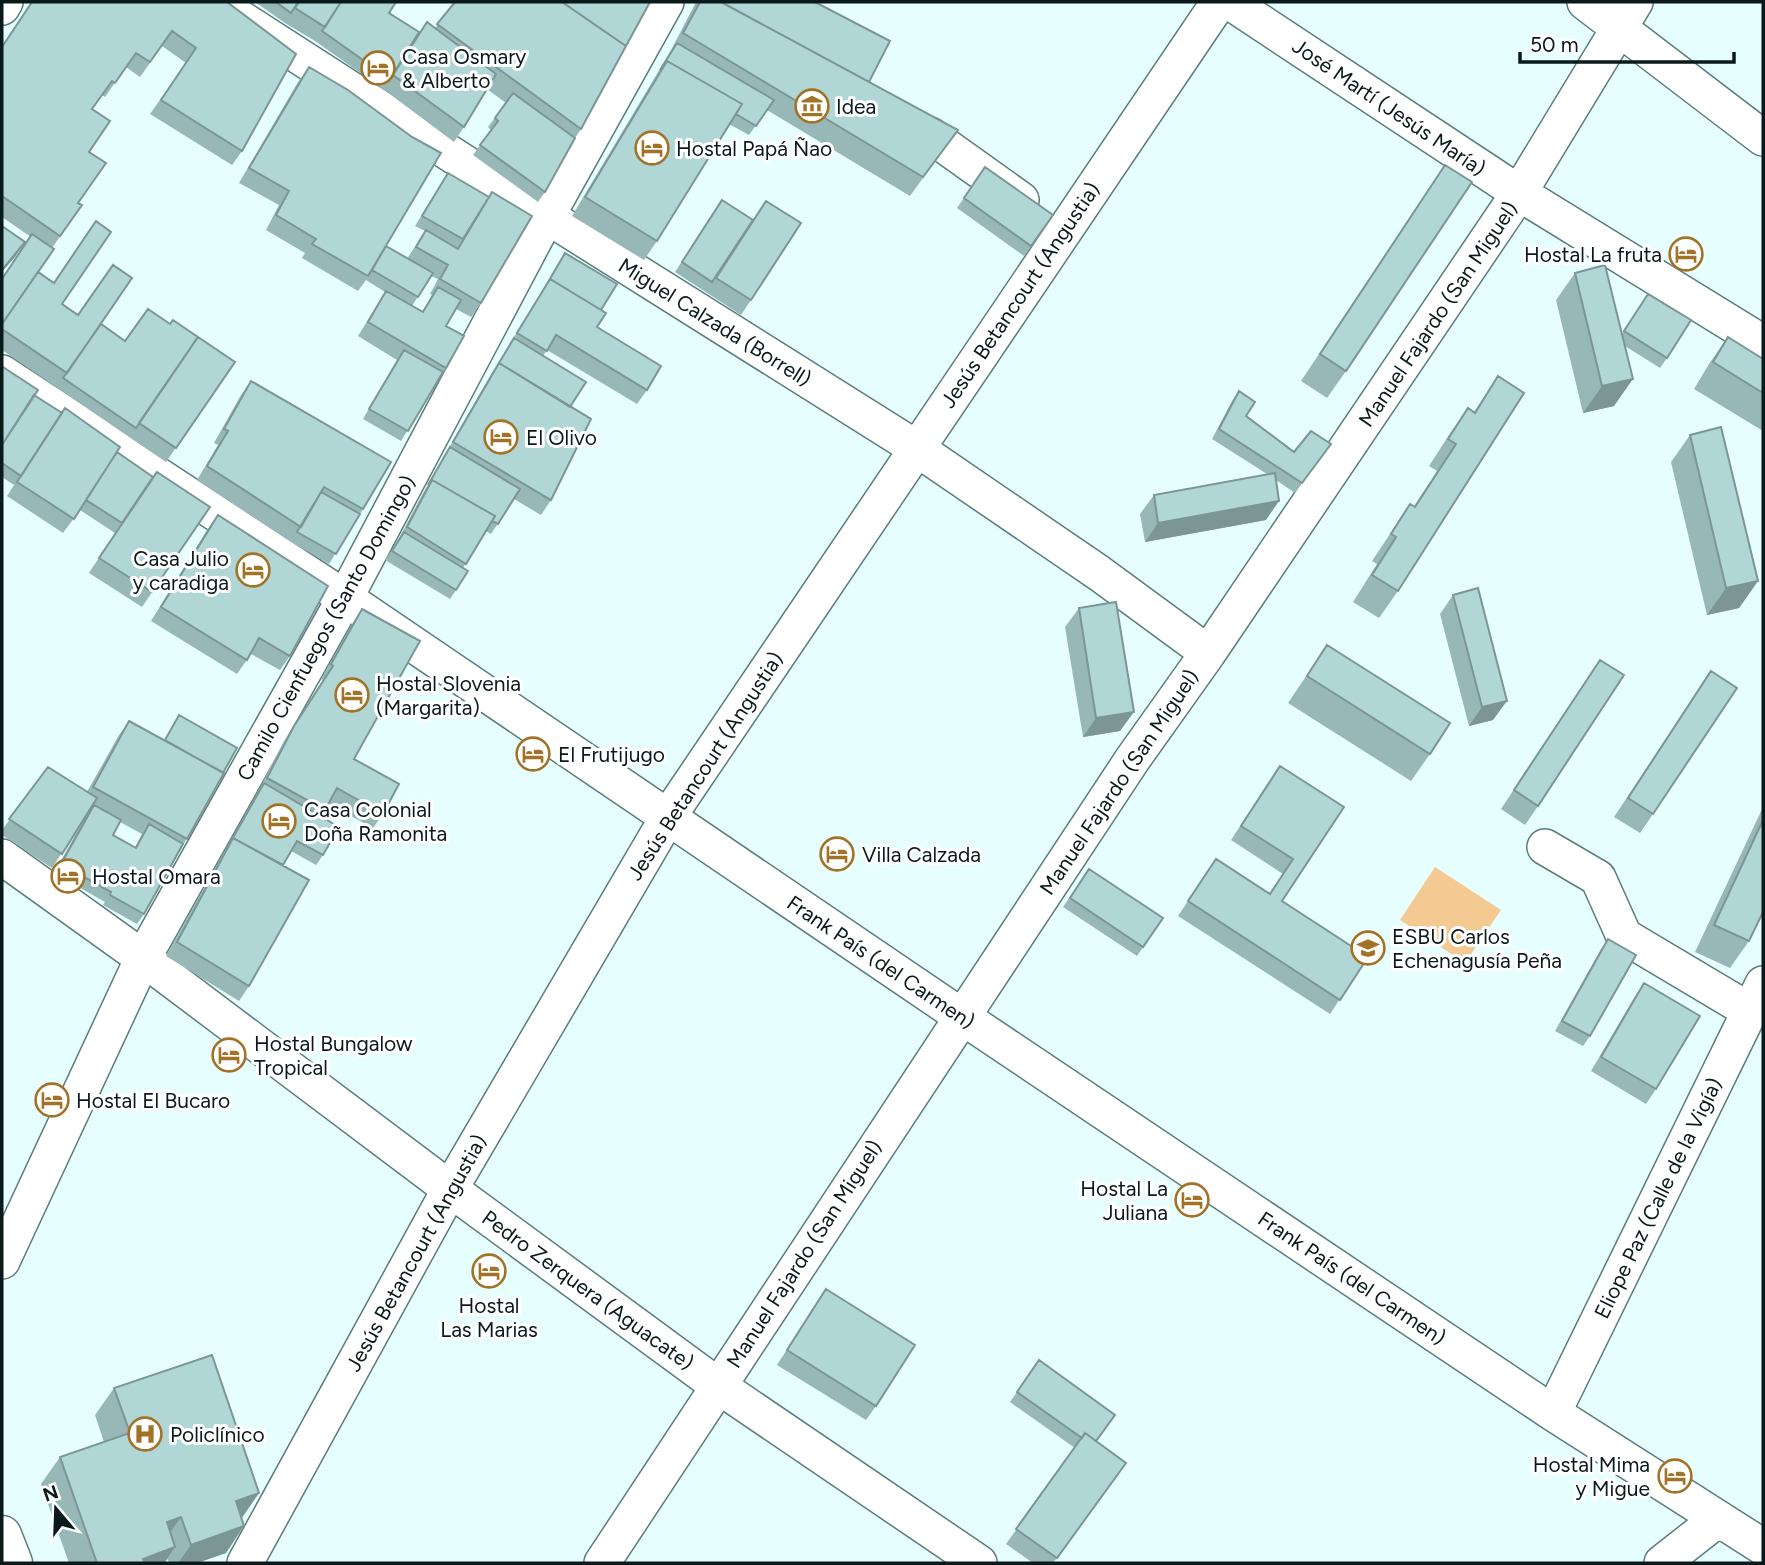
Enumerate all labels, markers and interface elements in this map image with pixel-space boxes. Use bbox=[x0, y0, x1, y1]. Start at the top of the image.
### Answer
scale bar bbox=[1520, 21, 1734, 65]
text: 50 m bbox=[1530, 32, 1579, 57]
street label: José Martí (Jesús María) bbox=[1288, 33, 1490, 181]
place label: Casa Osmary & Alberto bbox=[402, 44, 526, 93]
hotel icon: Casa Osmary & Alberto bbox=[359, 49, 397, 87]
museum icon: Idea bbox=[793, 87, 831, 125]
place label: Idea bbox=[836, 94, 876, 119]
hotel icon: Hostal Papá Ñao bbox=[633, 129, 671, 167]
place label: Hostal Papá Ñao bbox=[676, 136, 832, 161]
street label: Jesús Betancourt (Angustia) bbox=[935, 177, 1105, 413]
street label: Manuel Fajardo (San Miguel) bbox=[1353, 197, 1523, 431]
hotel icon: Hostal La fruta bbox=[1667, 235, 1705, 273]
place label: Hostal La fruta bbox=[1524, 242, 1662, 267]
street label: Miguel Calzada (Borrell) bbox=[614, 252, 816, 392]
hotel icon: El Olivo bbox=[482, 418, 520, 456]
place label: El Olivo bbox=[526, 425, 597, 450]
street label: Camilo Cienfuegos (Santo Domingo) bbox=[231, 471, 421, 785]
place label: Casa Julio y caradiga bbox=[133, 546, 229, 595]
hotel icon: Casa Julio y caradiga bbox=[234, 551, 272, 589]
street label: Jesús Betancourt (Angustia) bbox=[622, 647, 788, 885]
street label: Manuel Fajardo (San Miguel) bbox=[1034, 665, 1204, 899]
place label: Hostal Slovenia (Margarita) bbox=[376, 671, 521, 720]
hotel icon: Hostal Slovenia (Margarita) bbox=[333, 676, 371, 714]
hotel icon: El Frutijugo bbox=[514, 735, 552, 773]
place label: El Frutijugo bbox=[558, 742, 665, 767]
place label: Casa Colonial Doña Ramonita bbox=[304, 797, 447, 846]
hotel icon: Casa Colonial Doña Ramonita bbox=[260, 802, 298, 840]
hotel icon: Villa Calzada bbox=[818, 835, 856, 873]
place label: Villa Calzada bbox=[862, 842, 981, 867]
hotel icon: Hostal Omara bbox=[49, 857, 87, 895]
place label: Hostal Omara bbox=[92, 864, 221, 889]
street label: Frank País (del Carmen) bbox=[782, 890, 980, 1034]
place label: ESBU Carlos Echenagusía Peña bbox=[1392, 924, 1562, 973]
school or university icon: ESBU Carlos Echenagusía Peña bbox=[1349, 929, 1387, 967]
place label: Hostal Bungalow Tropical bbox=[254, 1031, 413, 1080]
hotel icon: Hostal Bungalow Tropical bbox=[210, 1036, 248, 1074]
street label: Eliope Paz (Calle de la Vigía) bbox=[1589, 1074, 1727, 1322]
hotel icon: Hostal El Bucaro bbox=[33, 1081, 71, 1119]
place label: Hostal El Bucaro bbox=[76, 1088, 230, 1113]
street label: Jesús Betancourt (Angustia) bbox=[340, 1130, 492, 1376]
street label: Manuel Fajardo (San Miguel) bbox=[721, 1135, 887, 1373]
place label: Hostal La Juliana bbox=[1080, 1176, 1168, 1225]
hotel icon: Hostal La Juliana bbox=[1173, 1181, 1211, 1219]
street label: Pedro Zerquera (Aguacate) bbox=[477, 1205, 699, 1375]
street label: Frank País (del Carmen) bbox=[1253, 1206, 1451, 1350]
hotel icon: Hostal Las Marias bbox=[470, 1252, 508, 1290]
place label: Hostal Las Marias bbox=[440, 1293, 538, 1342]
hospital icon: Policlínico bbox=[126, 1415, 164, 1453]
place label: Policlínico bbox=[170, 1422, 265, 1447]
place label: Hostal Mima y Migue bbox=[1533, 1452, 1650, 1501]
hotel icon: Hostal Mima y Migue bbox=[1656, 1457, 1694, 1495]
north arrow bbox=[21, 1474, 91, 1544]
text: N bbox=[40, 1480, 61, 1507]

